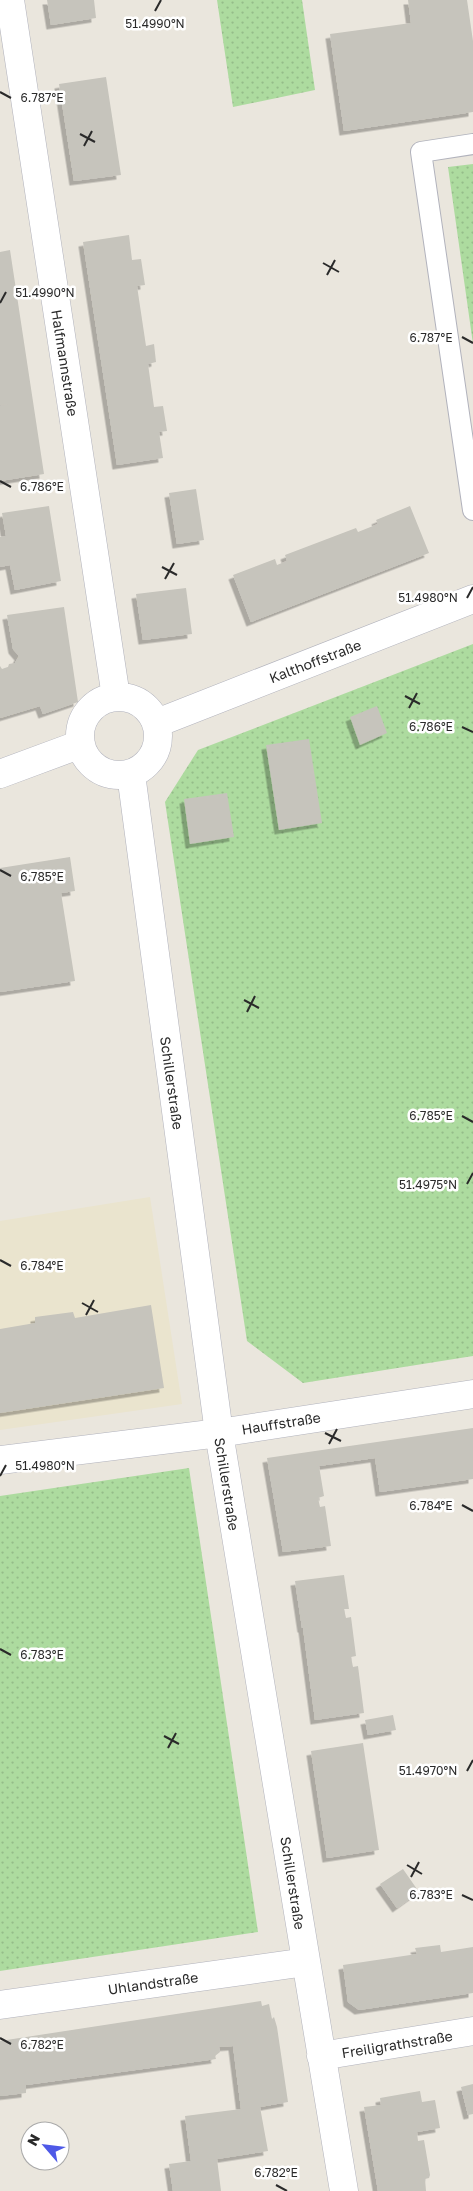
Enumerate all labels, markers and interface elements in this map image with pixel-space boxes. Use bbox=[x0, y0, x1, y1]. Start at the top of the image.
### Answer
text: 51.4990°N bbox=[125, 16, 185, 31]
text: 6.787°E bbox=[21, 90, 63, 105]
text: 51.4990°N bbox=[15, 285, 75, 300]
street label: Halfmannstraße bbox=[48, 308, 82, 418]
text: 6.787°E bbox=[410, 330, 452, 345]
text: 6.786°E bbox=[20, 479, 64, 494]
text: 51.4980°N bbox=[398, 590, 458, 605]
street label: Kalthoffstraße bbox=[267, 636, 363, 686]
text: 6.786°E bbox=[409, 719, 453, 734]
text: 6.785°E bbox=[20, 869, 64, 884]
street label: Schillerstraße bbox=[157, 1035, 187, 1131]
text: 6.785°E bbox=[409, 1108, 453, 1123]
text: 51.4975°N bbox=[399, 1177, 457, 1192]
text: 6.784°E bbox=[20, 1258, 64, 1273]
street label: Hauffstraße bbox=[240, 1408, 322, 1438]
street label: Schillerstraße bbox=[211, 1436, 243, 1532]
text: 51.4980°N bbox=[15, 1458, 75, 1473]
text: 6.784°E bbox=[409, 1498, 453, 1513]
text: 6.783°E bbox=[20, 1647, 64, 1662]
text: 51.4970°N bbox=[399, 1763, 457, 1778]
street label: Schillerstraße bbox=[277, 1835, 309, 1931]
text: 6.783°E bbox=[409, 1887, 453, 1902]
street label: Uhlandstraße bbox=[107, 1968, 199, 1998]
street label: Freiligrathstraße bbox=[340, 2027, 454, 2061]
text: 6.782°E bbox=[20, 2037, 64, 2052]
north arrow bbox=[20, 2121, 70, 2171]
text: N bbox=[23, 2131, 43, 2148]
text: 6.782°E bbox=[254, 2165, 298, 2180]

